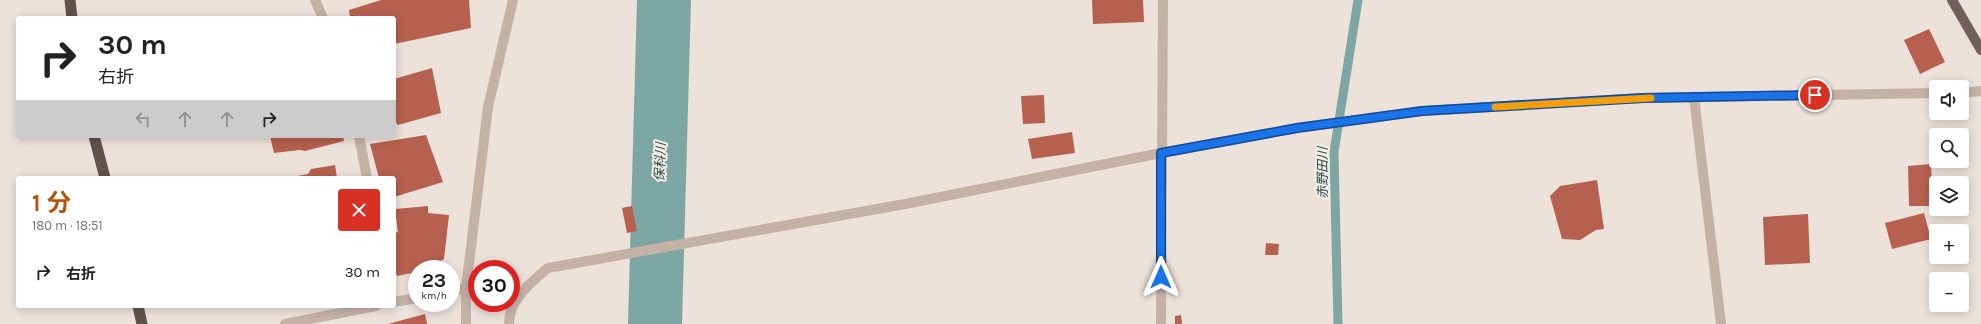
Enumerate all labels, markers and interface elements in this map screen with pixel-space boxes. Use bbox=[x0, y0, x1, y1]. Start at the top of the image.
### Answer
text: 30 m bbox=[98, 28, 167, 61]
icon: right bbox=[32, 32, 84, 84]
text: 右折 bbox=[98, 66, 134, 88]
pin bbox=[1798, 78, 1832, 112]
map controls bbox=[1929, 80, 1969, 312]
button: sound bbox=[1929, 80, 1969, 120]
icon: arrive bbox=[1804, 84, 1826, 106]
icon: left bbox=[132, 108, 154, 130]
icon: ahead bbox=[174, 108, 196, 130]
icon: ahead bbox=[216, 108, 238, 130]
icon: right bbox=[258, 108, 280, 130]
button: search bbox=[1929, 128, 1969, 168]
water label: 保科川 bbox=[652, 140, 668, 182]
water label: 赤野田川 bbox=[1315, 145, 1330, 199]
button: layers bbox=[1929, 176, 1969, 216]
text: 1 分 bbox=[32, 189, 71, 217]
button: close bbox=[338, 189, 380, 231]
text: 180 m · 18:51 bbox=[32, 218, 103, 233]
button: + bbox=[1929, 224, 1969, 264]
position arrow bbox=[1140, 256, 1182, 298]
speed limit sign: 30 bbox=[468, 260, 520, 312]
icon: right bbox=[32, 261, 54, 283]
text: 30 m bbox=[345, 263, 380, 281]
text: 右折 bbox=[66, 265, 96, 283]
text: 23 bbox=[422, 269, 446, 292]
button: − bbox=[1929, 272, 1969, 312]
text: km/h bbox=[421, 290, 447, 302]

